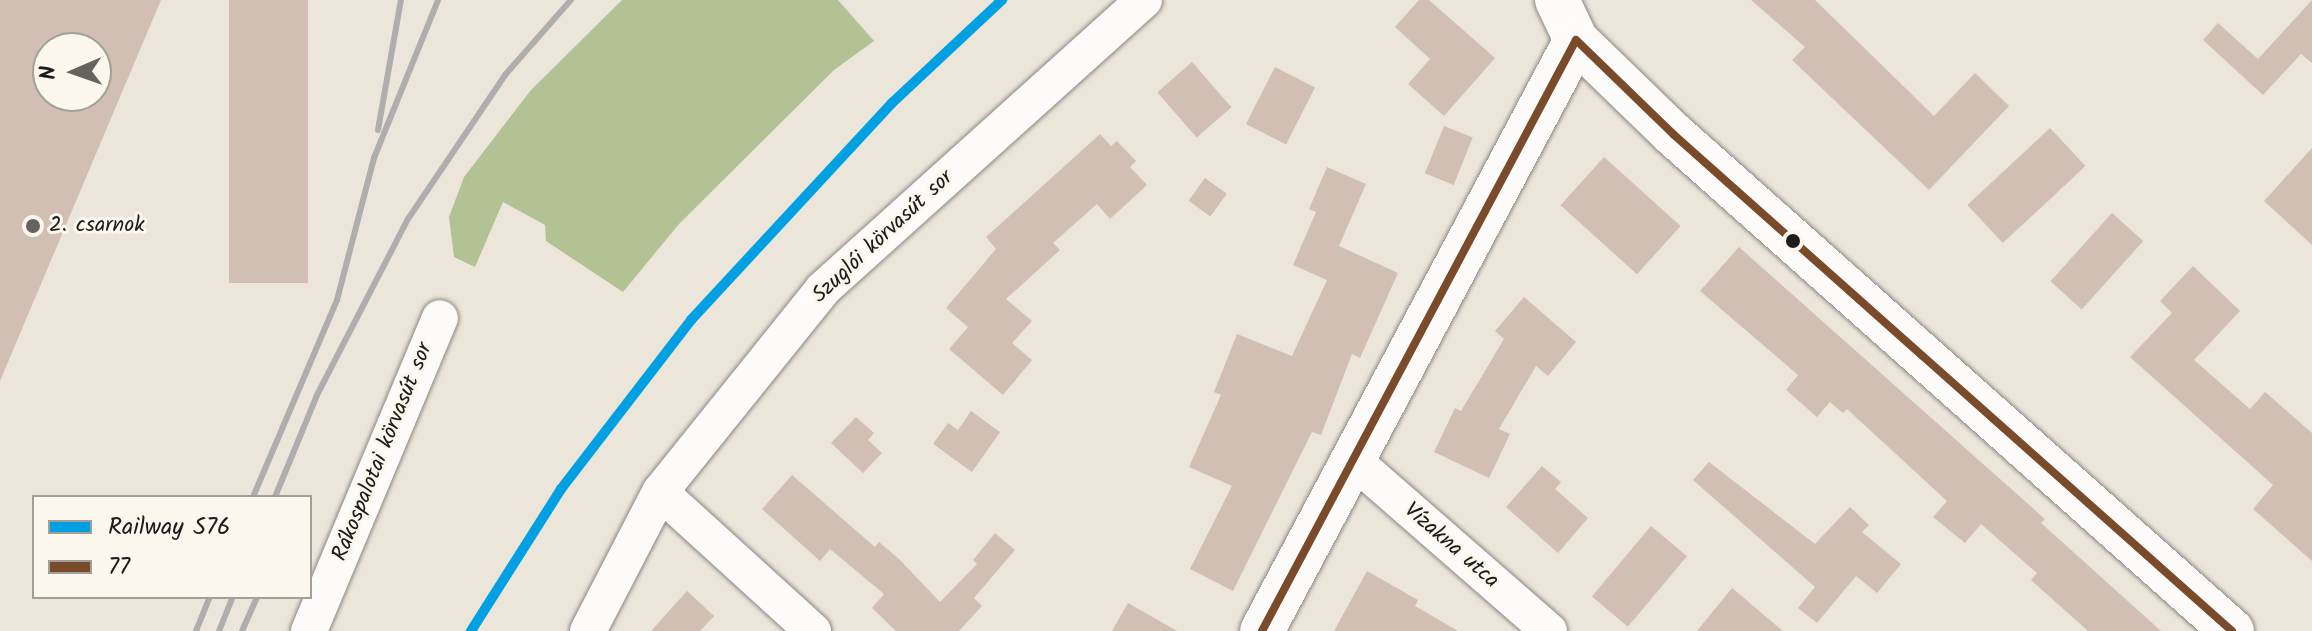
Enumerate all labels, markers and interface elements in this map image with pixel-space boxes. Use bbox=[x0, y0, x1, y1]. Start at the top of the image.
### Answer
north arrow bbox=[32, 32, 112, 112]
text: N bbox=[32, 65, 67, 80]
street label: Szuglói körvasút sor bbox=[807, 165, 959, 309]
place label: 2. csarnok bbox=[49, 213, 145, 239]
marker: 2. csarnok bbox=[24, 217, 42, 235]
unlabelled marker bbox=[1785, 233, 1801, 249]
street label: Rákospalotai körvasút sor bbox=[327, 339, 439, 565]
legend bbox=[32, 495, 312, 599]
street label: Vízakna utca bbox=[1398, 498, 1504, 594]
text: Railway S76 bbox=[108, 508, 230, 547]
text: 77 bbox=[108, 548, 130, 587]

